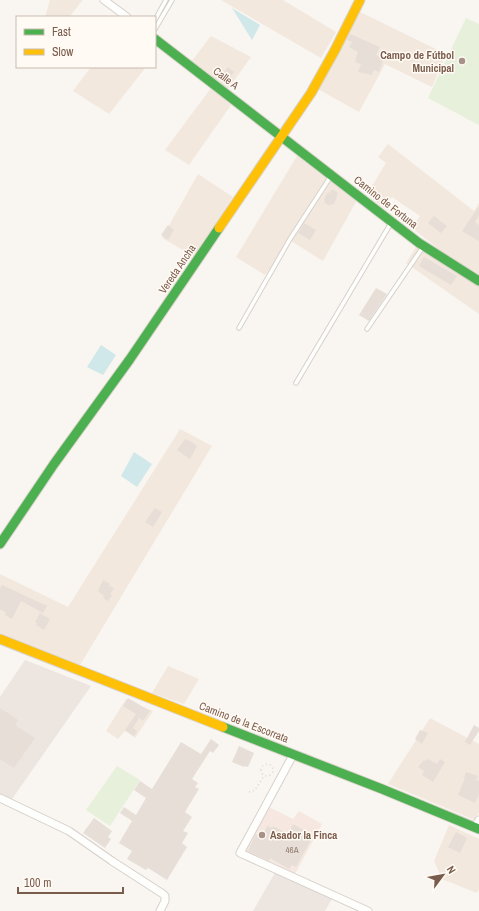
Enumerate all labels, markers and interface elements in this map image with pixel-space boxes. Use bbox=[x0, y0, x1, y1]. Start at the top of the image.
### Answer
legend bbox=[16, 16, 156, 68]
text: Fast bbox=[52, 24, 71, 40]
text: Slow bbox=[52, 44, 74, 60]
place label: Campo de Fútbol Municipal bbox=[380, 48, 454, 75]
marker: Campo de Fútbol Municipal bbox=[457, 56, 467, 66]
street label: Calle A bbox=[210, 64, 242, 93]
street label: Camino de Fortuna bbox=[351, 173, 421, 231]
street label: Vereda Ancha bbox=[155, 242, 199, 296]
street label: Camino de la Escorrata bbox=[197, 698, 291, 746]
place label: Asador la Finca bbox=[270, 828, 337, 842]
marker: Asador la Finca bbox=[257, 830, 267, 840]
house number: 46A bbox=[285, 844, 299, 856]
north arrow bbox=[423, 855, 463, 895]
text: N bbox=[444, 863, 459, 876]
scale bar bbox=[18, 869, 123, 895]
text: 100 m bbox=[24, 875, 51, 891]

